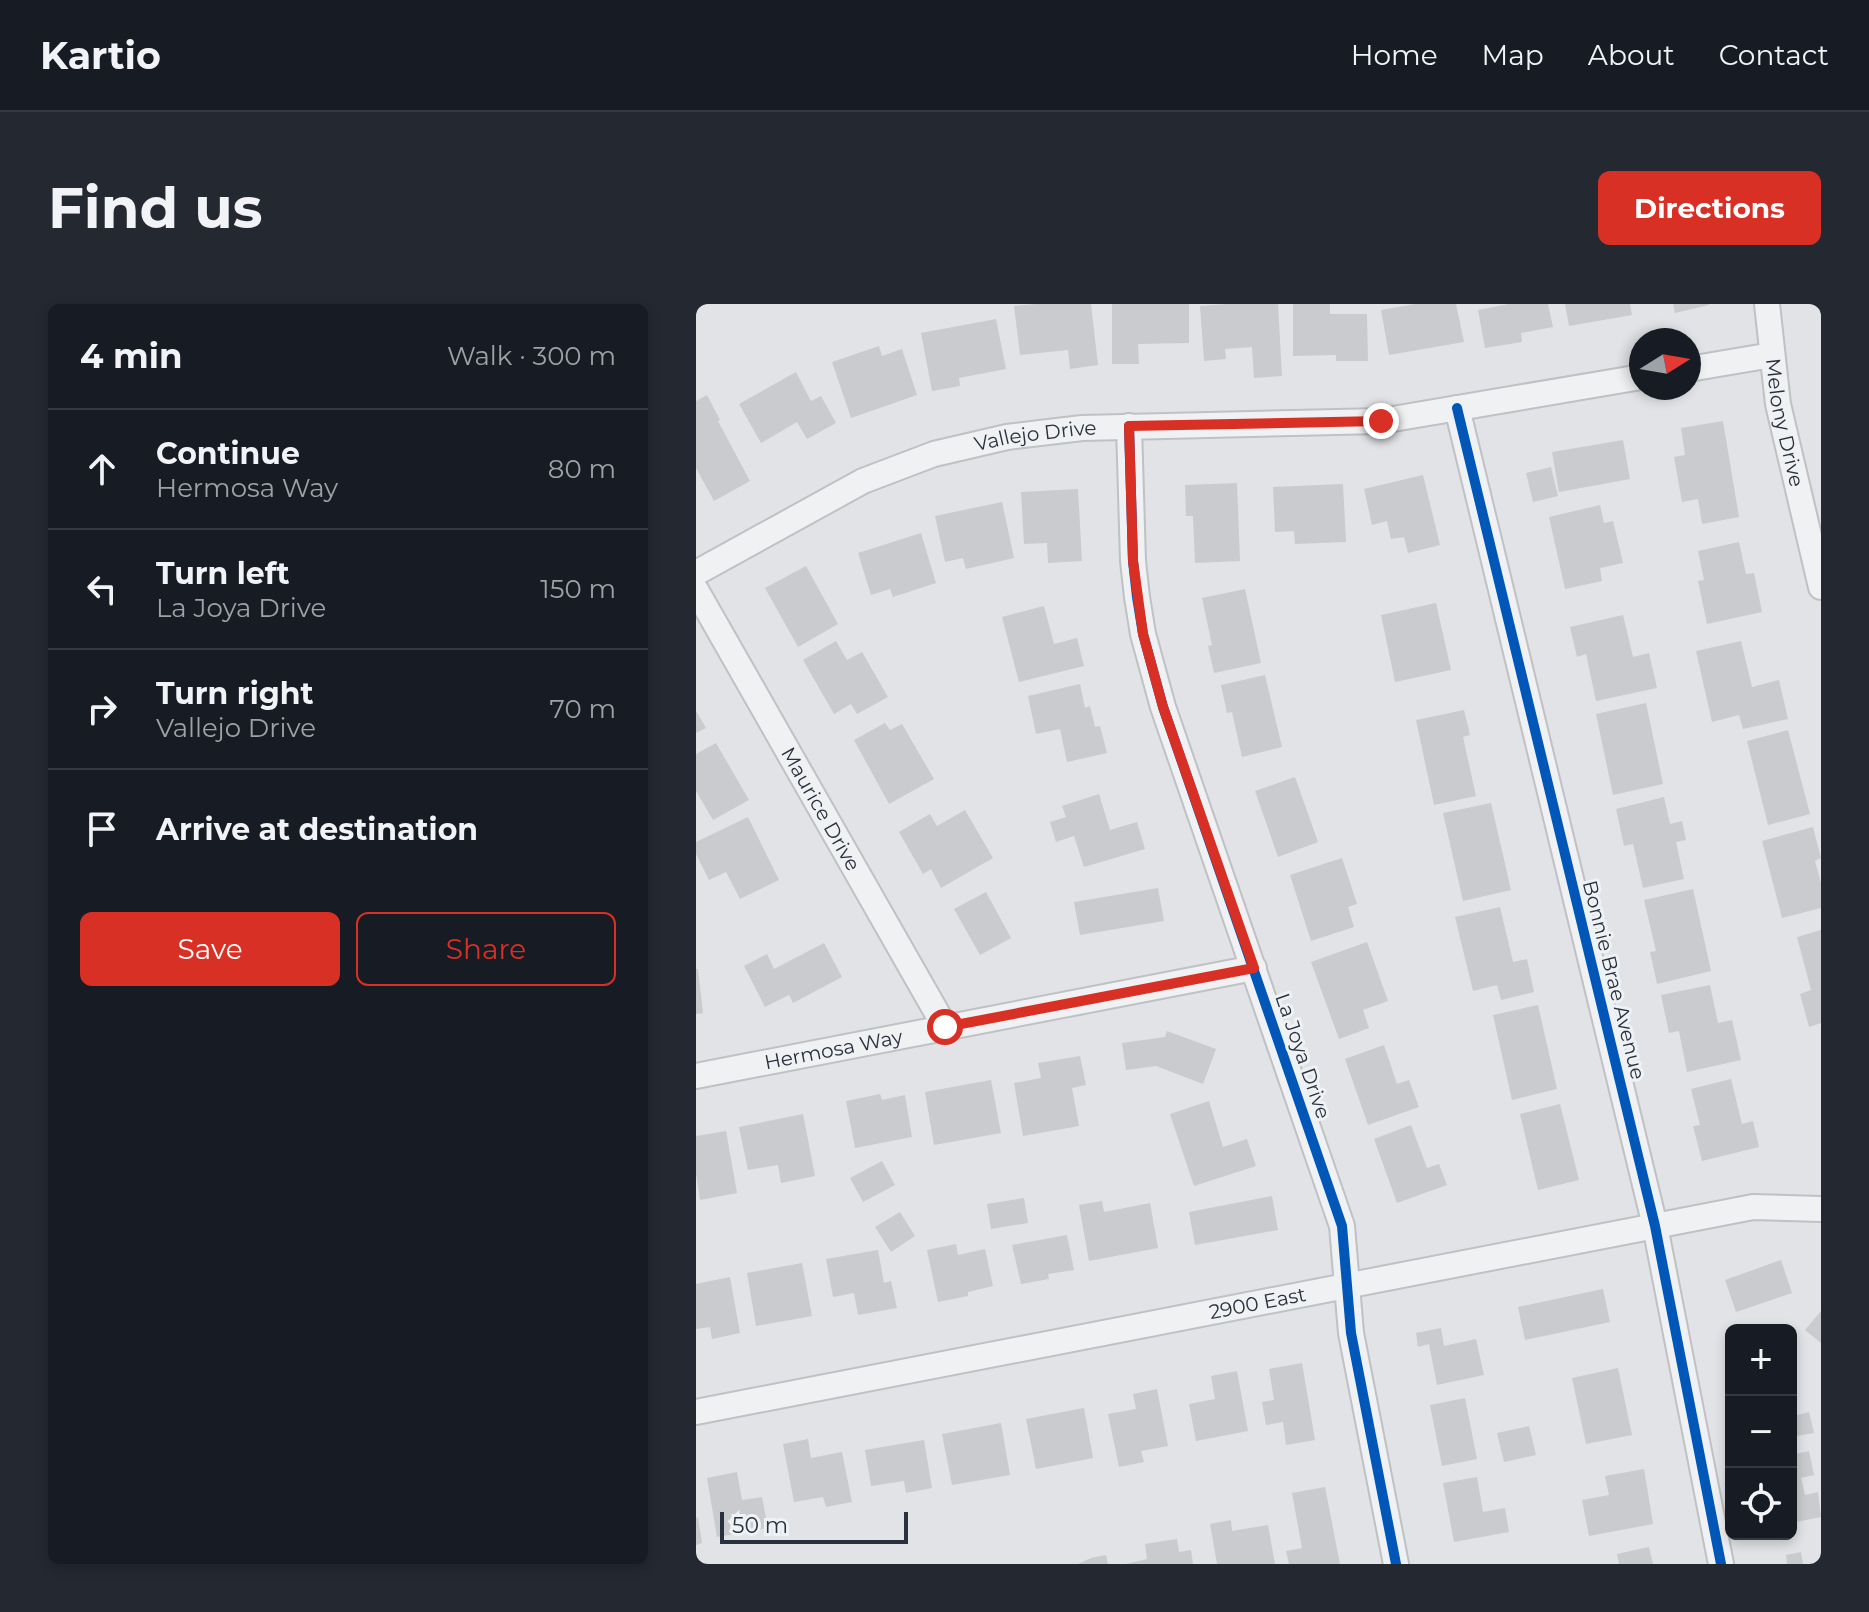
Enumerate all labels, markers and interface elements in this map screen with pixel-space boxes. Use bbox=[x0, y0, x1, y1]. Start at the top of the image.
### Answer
text: Kartio bbox=[40, 32, 161, 79]
text: Home bbox=[1351, 38, 1438, 72]
text: Map bbox=[1482, 38, 1544, 72]
text: About bbox=[1588, 38, 1675, 72]
text: Contact bbox=[1719, 38, 1829, 72]
button: Directions bbox=[1598, 171, 1821, 245]
text: Find us bbox=[48, 174, 262, 242]
north arrow bbox=[1629, 328, 1701, 400]
text: 4 min bbox=[80, 335, 182, 377]
text: Walk · 300 m bbox=[447, 340, 616, 372]
street label: Melony Drive bbox=[1761, 357, 1809, 489]
route end bbox=[1363, 403, 1399, 439]
street label: Vallejo Drive bbox=[972, 416, 1097, 456]
text: Continue bbox=[156, 435, 300, 472]
icon: ahead bbox=[80, 447, 124, 491]
text: 80 m bbox=[548, 453, 616, 485]
text: Hermosa Way bbox=[156, 472, 338, 504]
text: Turn left bbox=[156, 555, 289, 592]
icon: left bbox=[80, 567, 124, 611]
text: 150 m bbox=[540, 573, 616, 605]
text: La Joya Drive bbox=[156, 592, 326, 624]
text: Turn right bbox=[156, 675, 313, 712]
icon: right bbox=[80, 687, 124, 731]
text: 70 m bbox=[550, 693, 616, 725]
text: Vallejo Drive bbox=[156, 712, 316, 744]
street label: Maurice Drive bbox=[776, 743, 865, 875]
icon: arrive bbox=[80, 807, 124, 851]
text: Arrive at destination bbox=[156, 811, 478, 848]
street label: Bonnie Brae Avenue bbox=[1578, 878, 1650, 1082]
button: Save bbox=[80, 912, 340, 986]
button: Share bbox=[356, 912, 616, 986]
street label: La Joya Drive bbox=[1270, 990, 1336, 1122]
route start bbox=[927, 1009, 963, 1045]
street label: Hermosa Way bbox=[762, 1024, 905, 1075]
street label: 2900 East bbox=[1207, 1282, 1308, 1324]
map controls bbox=[1725, 1324, 1797, 1540]
button: + bbox=[1725, 1324, 1797, 1396]
button: − bbox=[1725, 1396, 1797, 1468]
button: locate bbox=[1725, 1468, 1797, 1540]
scale bar bbox=[720, 1508, 908, 1544]
text: 50 m bbox=[732, 1512, 788, 1539]

